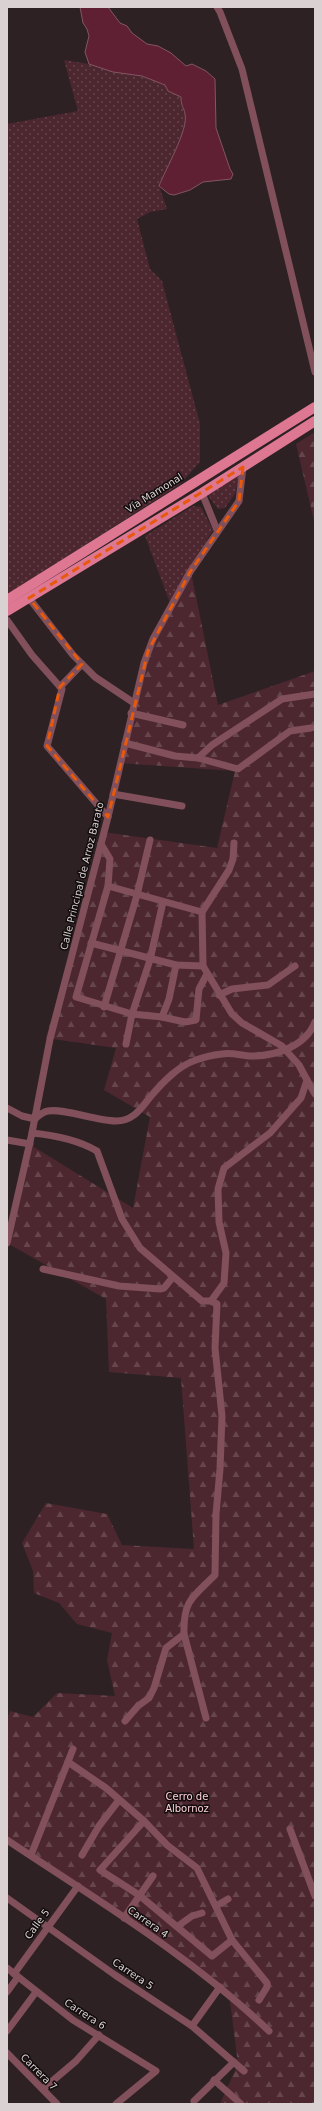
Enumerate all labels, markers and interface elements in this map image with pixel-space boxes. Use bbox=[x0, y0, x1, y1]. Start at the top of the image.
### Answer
street label: Vía Mamonal bbox=[124, 471, 184, 515]
street label: Calle Principal de Arroz Barato bbox=[58, 801, 106, 951]
park label: Cerro de Albornoz bbox=[165, 1791, 209, 1814]
street label: Carrera 4 bbox=[126, 1904, 170, 1940]
street label: Calle 5 bbox=[22, 1907, 52, 1941]
street label: Carrera 5 bbox=[110, 1956, 156, 1992]
street label: Carrera 6 bbox=[62, 1997, 108, 2031]
street label: Carrera 7 bbox=[19, 2052, 59, 2092]

